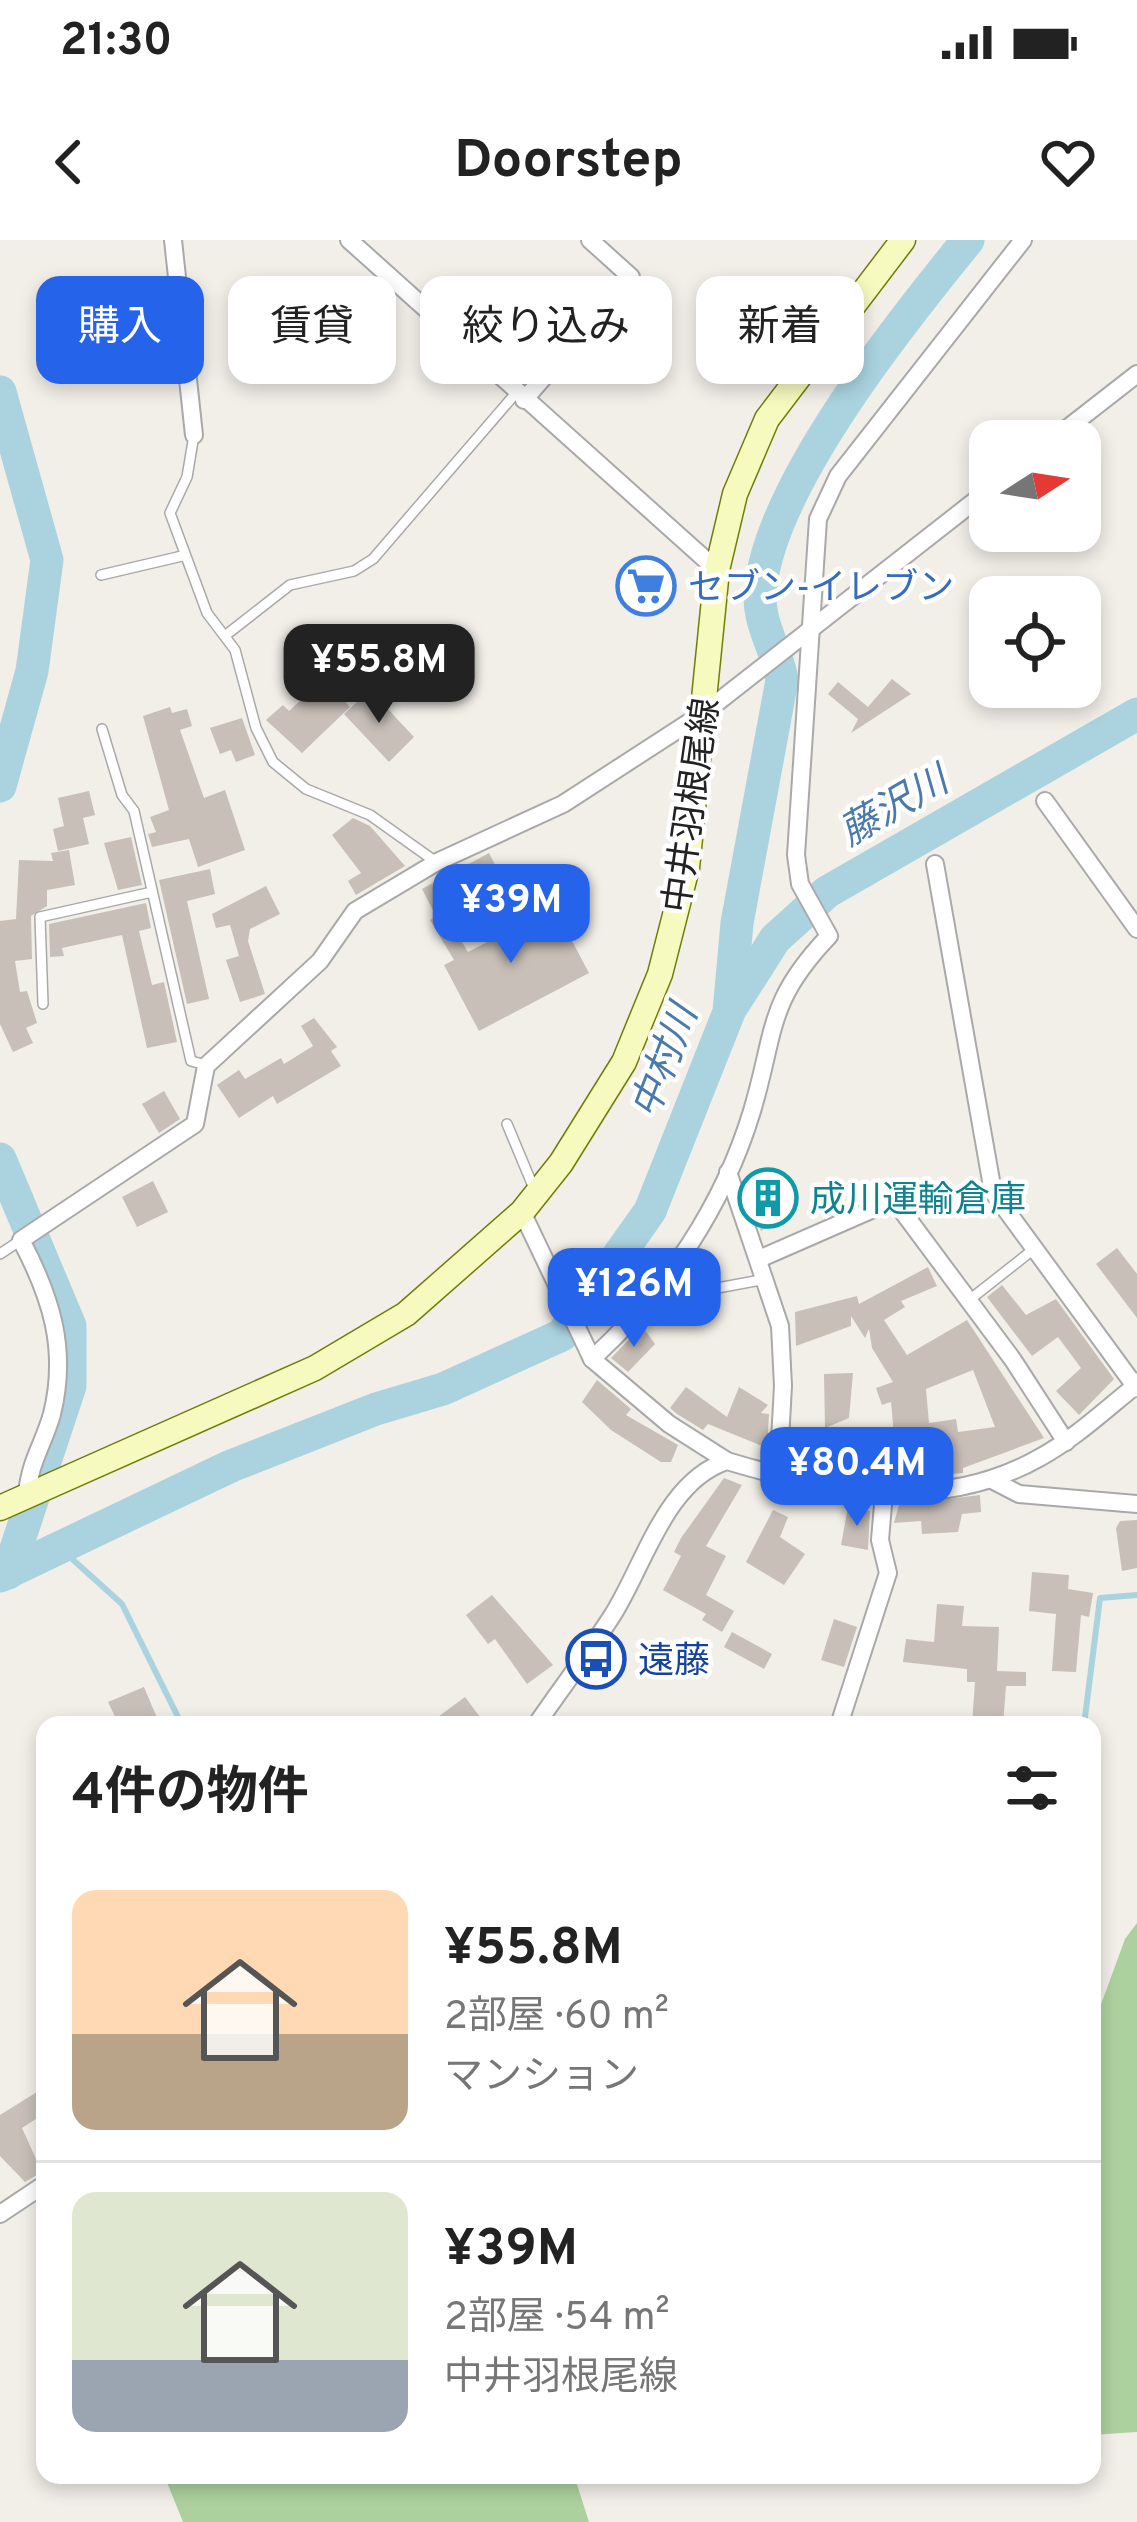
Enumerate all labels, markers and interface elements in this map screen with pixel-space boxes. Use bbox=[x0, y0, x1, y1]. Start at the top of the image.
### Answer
text: 21:30 bbox=[60, 14, 172, 71]
text: Doorstep bbox=[454, 128, 683, 197]
icon: back bbox=[36, 129, 102, 195]
icon: heart bbox=[1035, 129, 1101, 195]
chip: 購入 bbox=[36, 276, 204, 384]
chip: 賃貸 bbox=[228, 276, 396, 384]
chip: 絞り込み bbox=[420, 276, 672, 384]
chip: 新着 bbox=[696, 276, 864, 384]
north arrow bbox=[969, 420, 1101, 552]
map controls bbox=[969, 420, 1101, 708]
supermarket icon: セブン-イレブン bbox=[615, 555, 677, 617]
place label: セブン-イレブン bbox=[688, 567, 954, 613]
button: locate bbox=[969, 576, 1101, 708]
pin: ¥55.8M bbox=[281, 624, 477, 726]
text: ¥55.8M bbox=[311, 638, 447, 687]
street label: 中井羽根尾線 bbox=[656, 695, 732, 916]
water label: 藤沢川 bbox=[832, 756, 962, 859]
pin: ¥39M bbox=[440, 864, 582, 966]
text: ¥39M bbox=[460, 878, 562, 927]
water label: 中村川 bbox=[623, 995, 712, 1126]
building icon: 成川運輸倉庫 bbox=[737, 1167, 799, 1229]
place label: 成川運輸倉庫 bbox=[810, 1179, 1026, 1225]
pin: ¥126M bbox=[550, 1248, 718, 1350]
text: ¥126M bbox=[575, 1262, 693, 1311]
pin: ¥80.4M bbox=[759, 1427, 955, 1529]
text: ¥80.4M bbox=[787, 1441, 927, 1490]
bus stop icon: 遠藤 bbox=[565, 1628, 627, 1690]
place label: 遠藤 bbox=[638, 1640, 710, 1686]
icon: filters bbox=[999, 1755, 1065, 1821]
text: 4件の物件 bbox=[72, 1763, 309, 1828]
text: ¥55.8M bbox=[444, 1918, 623, 1983]
icon: home bbox=[168, 1938, 312, 2082]
text: 2部屋 · 60 m² bbox=[444, 1994, 669, 2043]
text: マンション bbox=[444, 2054, 639, 2103]
text: ¥39M bbox=[444, 2219, 578, 2284]
icon: home bbox=[168, 2240, 312, 2384]
text: 2部屋 · 54 m² bbox=[444, 2295, 670, 2344]
text: 中井羽根尾線 bbox=[444, 2355, 678, 2404]

